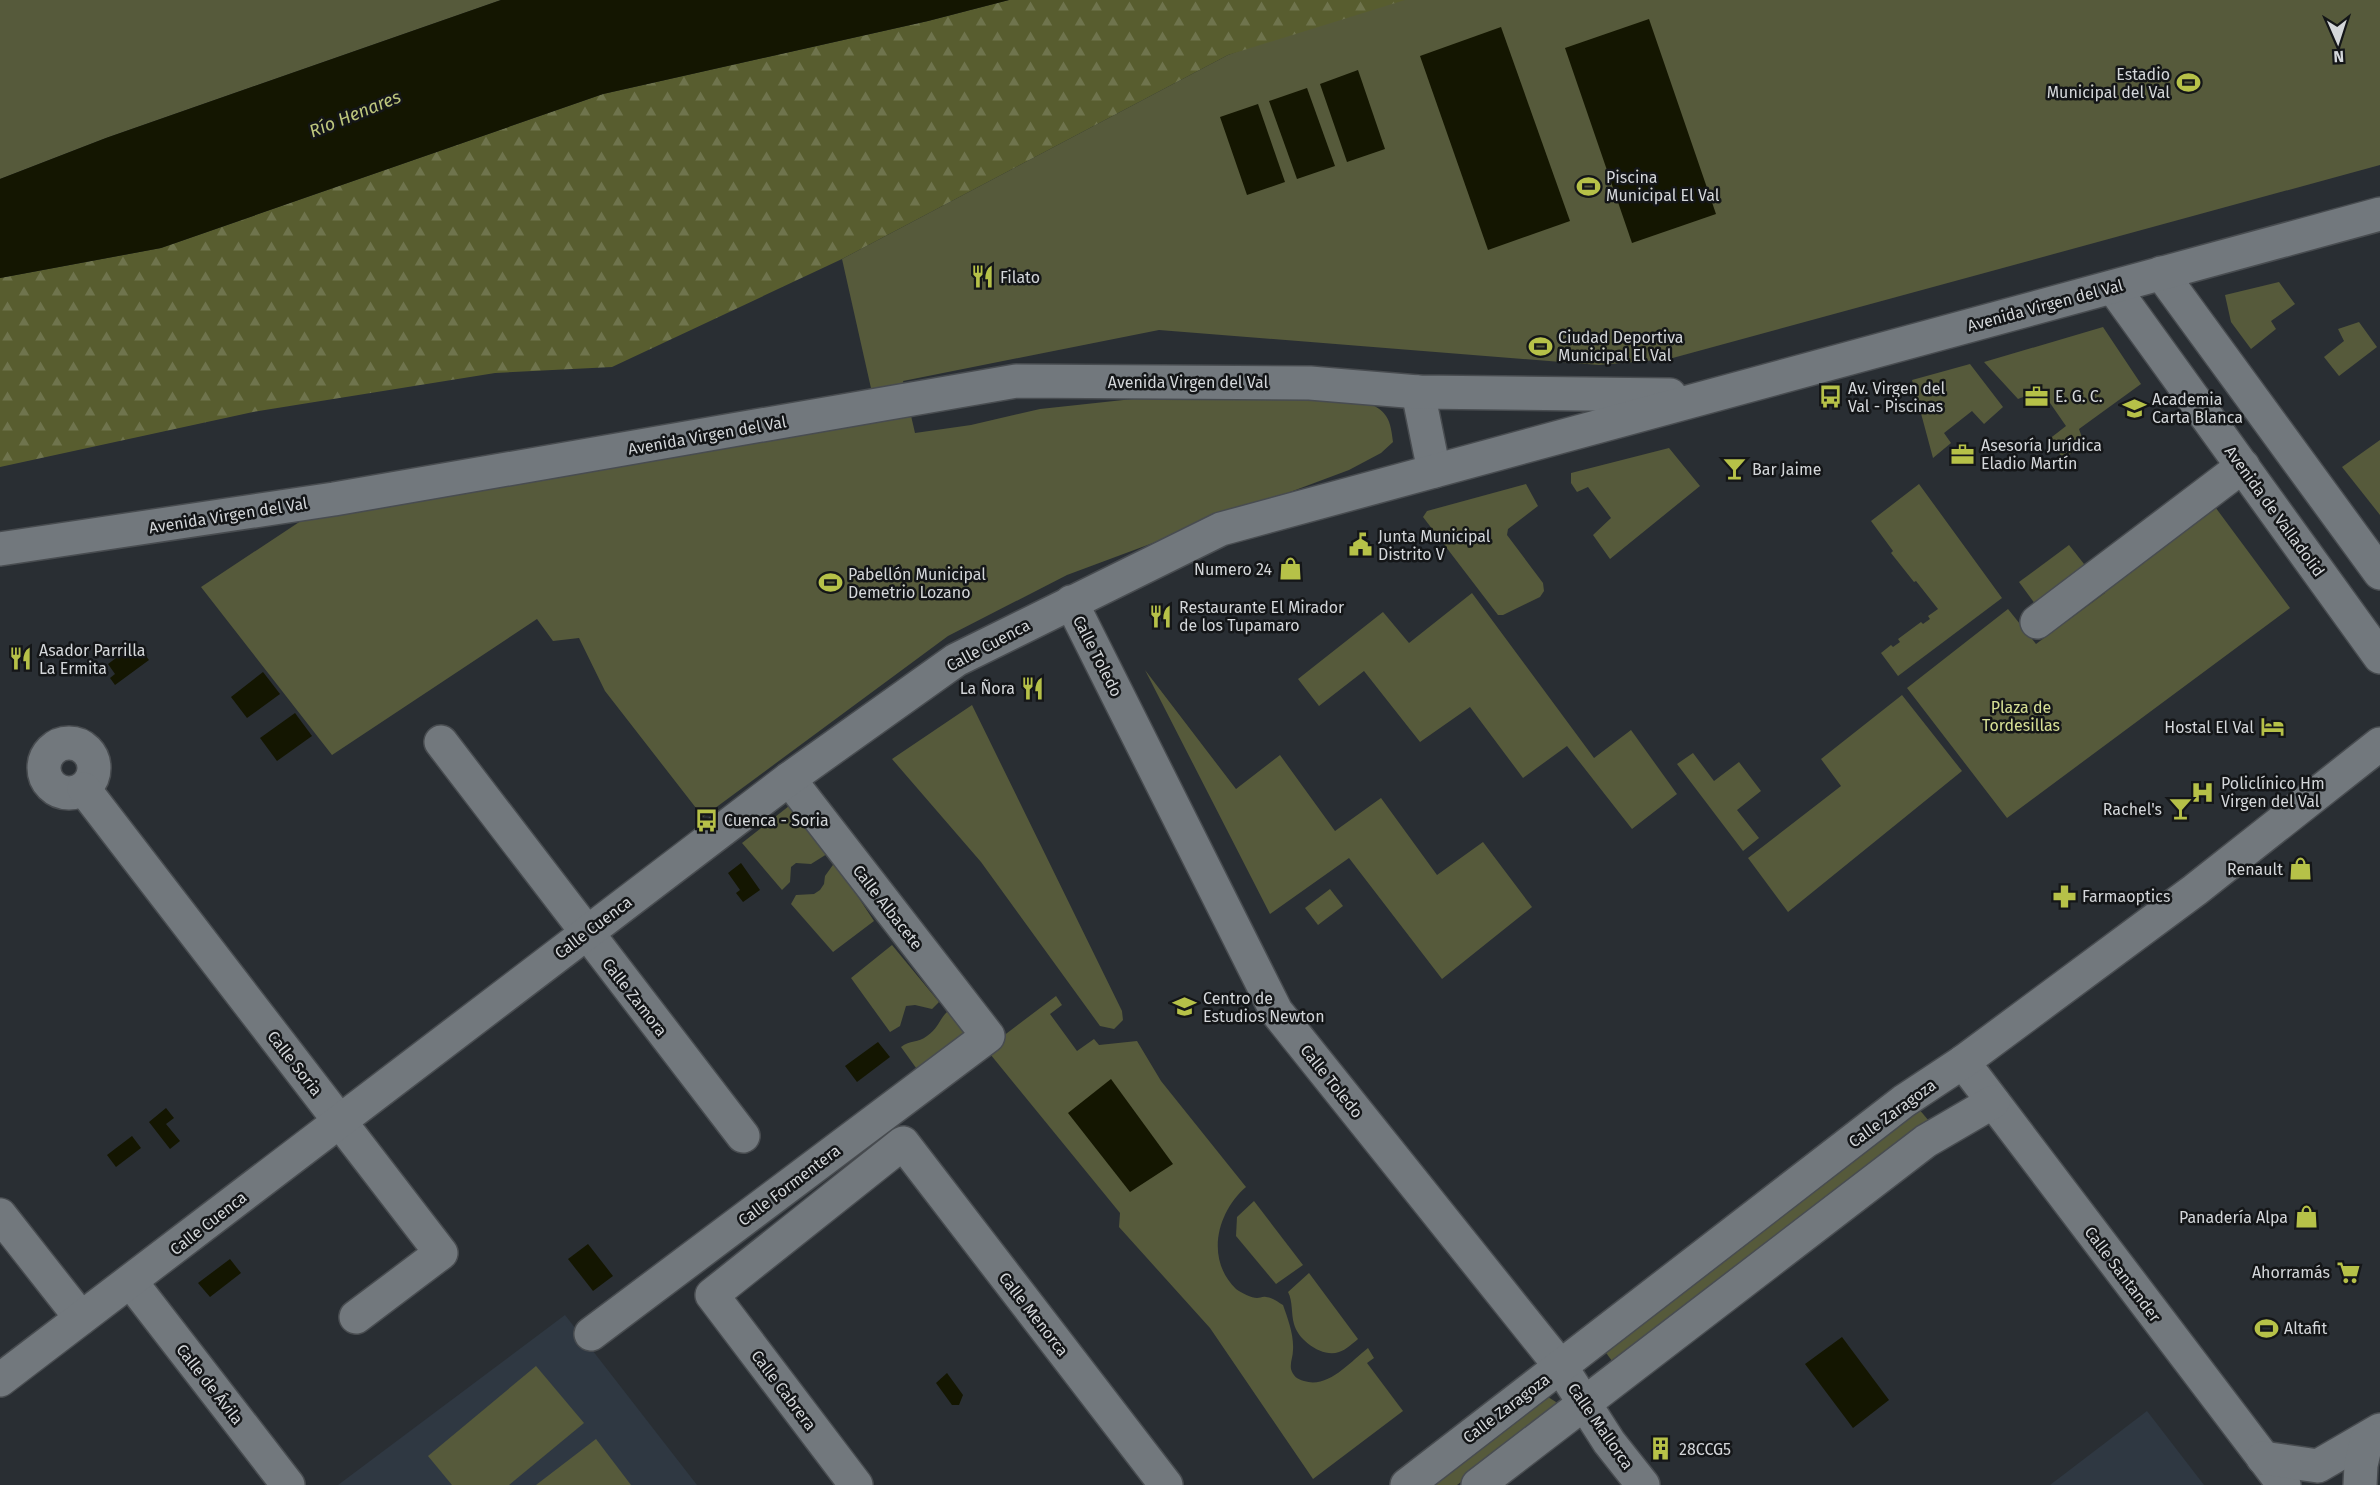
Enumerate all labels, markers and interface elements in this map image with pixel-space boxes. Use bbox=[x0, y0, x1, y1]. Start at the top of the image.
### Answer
north arrow bbox=[2308, 12, 2368, 72]
text: N bbox=[2333, 47, 2345, 66]
place label: Estadio Municipal del Val bbox=[2047, 65, 2170, 102]
sports icon: Estadio Municipal del Val bbox=[2175, 70, 2201, 96]
water label: Río Henares bbox=[306, 86, 404, 142]
place label: Piscina Municipal El Val bbox=[1606, 168, 1720, 205]
sports icon: Piscina Municipal El Val bbox=[1575, 173, 1601, 199]
restaurant icon: Filato bbox=[969, 264, 995, 290]
place label: Filato bbox=[1000, 268, 1040, 287]
street label: Avenida Virgen del Val bbox=[1965, 275, 2125, 335]
place label: Ciudad Deportiva Municipal El Val bbox=[1558, 328, 1684, 365]
sports icon: Ciudad Deportiva Municipal El Val bbox=[1527, 333, 1553, 359]
street label: Avenida Virgen del Val bbox=[1108, 373, 1269, 392]
place label: Av. Virgen del Val - Piscinas bbox=[1848, 379, 1946, 416]
office icon: E. G. C. bbox=[2024, 383, 2050, 409]
bus stop icon: Av. Virgen del Val - Piscinas bbox=[1817, 384, 1843, 410]
place label: E. G. C. bbox=[2055, 387, 2103, 406]
place label: Academia Carta Blanca bbox=[2152, 390, 2243, 427]
school or university icon: Academia Carta Blanca bbox=[2121, 395, 2147, 421]
street label: Avenida Virgen del Val bbox=[626, 412, 788, 459]
place label: Asesoría Jurídica Eladio Martín bbox=[1981, 436, 2102, 473]
office icon: Asesoría Jurídica Eladio Martín bbox=[1950, 441, 1976, 467]
street label: Avenida de Valladolid bbox=[2221, 442, 2328, 580]
bar icon: Bar Jaime bbox=[1721, 456, 1747, 482]
place label: Bar Jaime bbox=[1752, 460, 1821, 479]
street label: Avenida Virgen del Val bbox=[147, 494, 309, 537]
place label: Junta Municipal Distrito V bbox=[1378, 527, 1491, 564]
public building icon: Junta Municipal Distrito V bbox=[1347, 532, 1373, 558]
shop icon: Numero 24 bbox=[1277, 556, 1303, 582]
place label: Numero 24 bbox=[1194, 560, 1272, 579]
place label: Pabellón Municipal Demetrio Lozano bbox=[848, 565, 986, 602]
sports icon: Pabellón Municipal Demetrio Lozano bbox=[817, 570, 843, 596]
place label: Restaurante El Mirador de los Tupamaro bbox=[1179, 598, 1345, 635]
restaurant icon: Restaurante El Mirador de los Tupamaro bbox=[1148, 603, 1174, 629]
street label: Calle Toledo bbox=[1069, 612, 1126, 700]
street label: Calle Cuenca bbox=[943, 615, 1033, 675]
place label: Asador Parrilla La Ermita bbox=[39, 641, 146, 678]
restaurant icon: Asador Parrilla La Ermita bbox=[8, 646, 34, 672]
restaurant icon: La Ñora bbox=[1020, 675, 1046, 701]
place label: La Ñora bbox=[960, 679, 1015, 698]
park label: Plaza de Tordesillas bbox=[1982, 698, 2060, 735]
hotel icon: Hostal El Val bbox=[2259, 714, 2285, 740]
place label: Hostal El Val bbox=[2164, 718, 2254, 737]
place label: Policlínico Hm Virgen del Val bbox=[2221, 774, 2325, 811]
hospital icon: Policlínico Hm Virgen del Val bbox=[2190, 779, 2216, 805]
bar icon: Rachel's bbox=[2167, 796, 2193, 822]
place label: Rachel's bbox=[2103, 800, 2162, 819]
bus stop icon: Cuenca - Soria bbox=[693, 807, 719, 833]
place label: Cuenca - Soria bbox=[724, 811, 829, 830]
shop icon: Renault bbox=[2288, 856, 2314, 882]
place label: Renault bbox=[2227, 860, 2283, 879]
street label: Calle Albacete bbox=[849, 861, 926, 953]
pharmacy icon: Farmaoptics bbox=[2051, 883, 2077, 909]
place label: Farmaoptics bbox=[2082, 887, 2170, 906]
street label: Calle Cuenca bbox=[551, 892, 636, 963]
street label: Calle Zamora bbox=[598, 955, 671, 1040]
place label: Centro de Estudios Newton bbox=[1203, 989, 1325, 1026]
school or university icon: Centro de Estudios Newton bbox=[1172, 994, 1198, 1020]
street label: Calle Soria bbox=[263, 1027, 326, 1100]
street label: Calle Toledo bbox=[1296, 1041, 1367, 1122]
street label: Calle Zaragoza bbox=[1845, 1075, 1940, 1151]
street label: Calle Formentera bbox=[735, 1141, 844, 1230]
street label: Calle Cuenca bbox=[166, 1188, 250, 1259]
shop icon: Panadería Alpa bbox=[2293, 1204, 2319, 1230]
place label: Panadería Alpa bbox=[2179, 1208, 2288, 1227]
street label: Calle Santander bbox=[2081, 1223, 2165, 1326]
supermarket icon: Ahorramás bbox=[2335, 1259, 2361, 1285]
place label: Ahorramás bbox=[2252, 1263, 2330, 1282]
street label: Calle Menorca bbox=[995, 1269, 1072, 1360]
sports icon: Altafit bbox=[2253, 1315, 2279, 1341]
place label: Altafit bbox=[2284, 1319, 2327, 1338]
street label: Calle de Ávila bbox=[172, 1340, 248, 1428]
street label: Calle Cabrera bbox=[747, 1347, 820, 1434]
street label: Calle Zaragoza bbox=[1459, 1370, 1553, 1447]
street label: Calle Mallorca bbox=[1564, 1379, 1637, 1473]
building icon: 28CCG5 bbox=[1648, 1436, 1674, 1462]
place label: 28CCG5 bbox=[1679, 1440, 1731, 1459]

